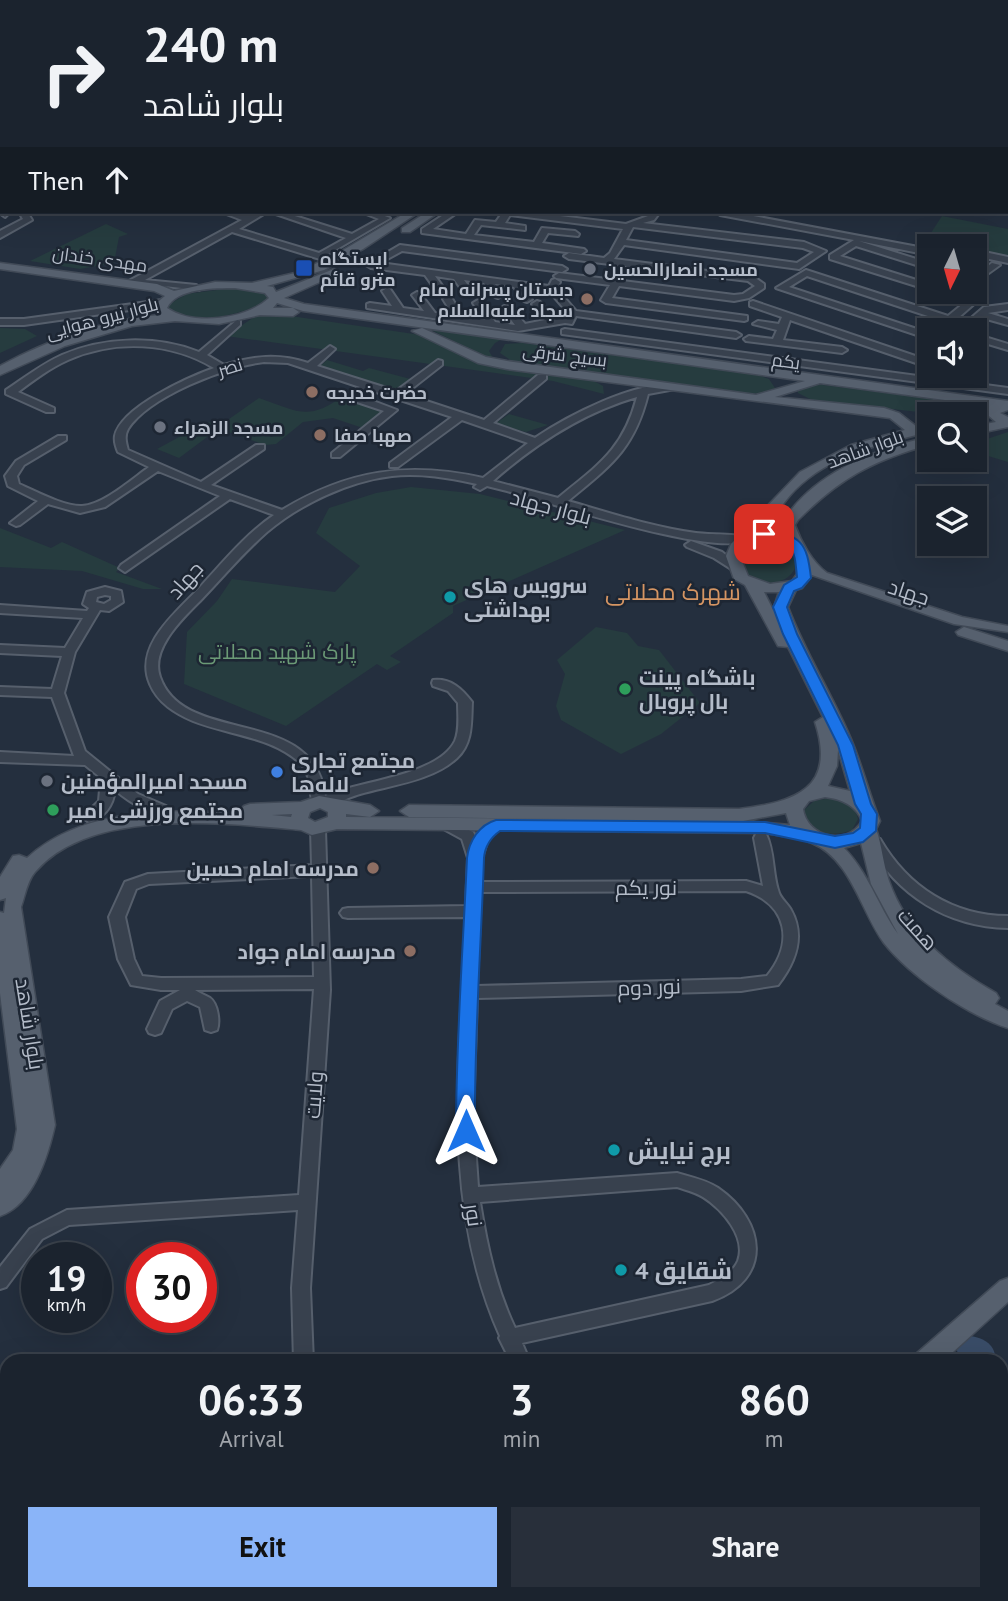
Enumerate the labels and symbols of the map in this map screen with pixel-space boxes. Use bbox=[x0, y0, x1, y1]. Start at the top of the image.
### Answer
north arrow bbox=[917, 234, 987, 304]
street label: مهدی خندان bbox=[51, 241, 149, 277]
place label: ایستگاه مترو قائم bbox=[320, 247, 396, 292]
marker: ایستگاه مترو قائم bbox=[294, 258, 314, 278]
place label: مسجد انصارالحسین bbox=[604, 258, 758, 281]
marker: مسجد انصارالحسین bbox=[582, 261, 598, 277]
place label: دبستان پسرانه امام سجاد علیه‌السلام bbox=[419, 278, 573, 323]
marker: دبستان پسرانه امام سجاد علیه‌السلام bbox=[579, 291, 595, 307]
street label: بلوار نیرو هوایی bbox=[43, 292, 161, 344]
street label: بسیج شرقی bbox=[521, 338, 609, 373]
street label: یکم bbox=[770, 348, 802, 375]
street label: نصر bbox=[214, 352, 245, 382]
place label: حضرت خدیجه bbox=[326, 381, 427, 404]
marker: حضرت خدیجه bbox=[304, 384, 320, 400]
place label: مسجد الزهراء bbox=[174, 416, 283, 439]
marker: مسجد الزهراء bbox=[152, 419, 168, 435]
place label: صهبا صفا bbox=[334, 424, 412, 447]
street label: بلوار شاهد bbox=[824, 425, 906, 473]
marker: صهبا صفا bbox=[312, 427, 328, 443]
street label: بلوار جهاد bbox=[508, 483, 594, 531]
pin bbox=[734, 504, 794, 564]
street label: جهاد bbox=[161, 555, 209, 605]
place label: سرویس های بهداشتی bbox=[464, 572, 587, 623]
street label: جهاد bbox=[885, 573, 933, 611]
district label: شهرک محلاتی bbox=[605, 577, 741, 606]
marker: سرویس های بهداشتی bbox=[442, 589, 458, 605]
park label: پارک شهید محلاتی bbox=[198, 638, 356, 666]
place label: باشگاه پینت بال پروبال bbox=[639, 664, 755, 717]
marker: باشگاه پینت بال پروبال bbox=[617, 681, 633, 697]
place label: مجتمع تجاری لاله‌ها bbox=[291, 747, 415, 798]
marker: مجتمع تجاری لاله‌ها bbox=[269, 764, 285, 780]
place label: مسجد امیرالمؤمنین bbox=[61, 768, 248, 795]
marker: مسجد امیرالمؤمنین bbox=[39, 773, 55, 789]
place label: مجتمع ورزشی امیر bbox=[66, 797, 243, 825]
marker: مجتمع ورزشی امیر bbox=[45, 802, 61, 818]
place label: مدرسه امام حسین bbox=[186, 855, 359, 883]
marker: مدرسه امام حسین bbox=[365, 860, 381, 876]
street label: نور یکم bbox=[615, 874, 677, 902]
street label: همت bbox=[892, 902, 944, 956]
place label: مدرسه امام جواد bbox=[237, 938, 396, 966]
marker: مدرسه امام جواد bbox=[402, 943, 418, 959]
street label: نور دوم bbox=[617, 972, 681, 1003]
street label: بلوار شاهد bbox=[9, 976, 51, 1072]
street label: ولایت bbox=[299, 1070, 329, 1120]
position arrow bbox=[429, 1094, 503, 1168]
place label: برج نیایش bbox=[628, 1135, 731, 1167]
marker: برج نیایش bbox=[606, 1142, 622, 1158]
street label: نور bbox=[459, 1201, 489, 1228]
speed limit sign: 30 bbox=[126, 1242, 217, 1333]
place label: شقایق 4 bbox=[635, 1255, 732, 1286]
marker: شقایق 4 bbox=[613, 1262, 629, 1278]

